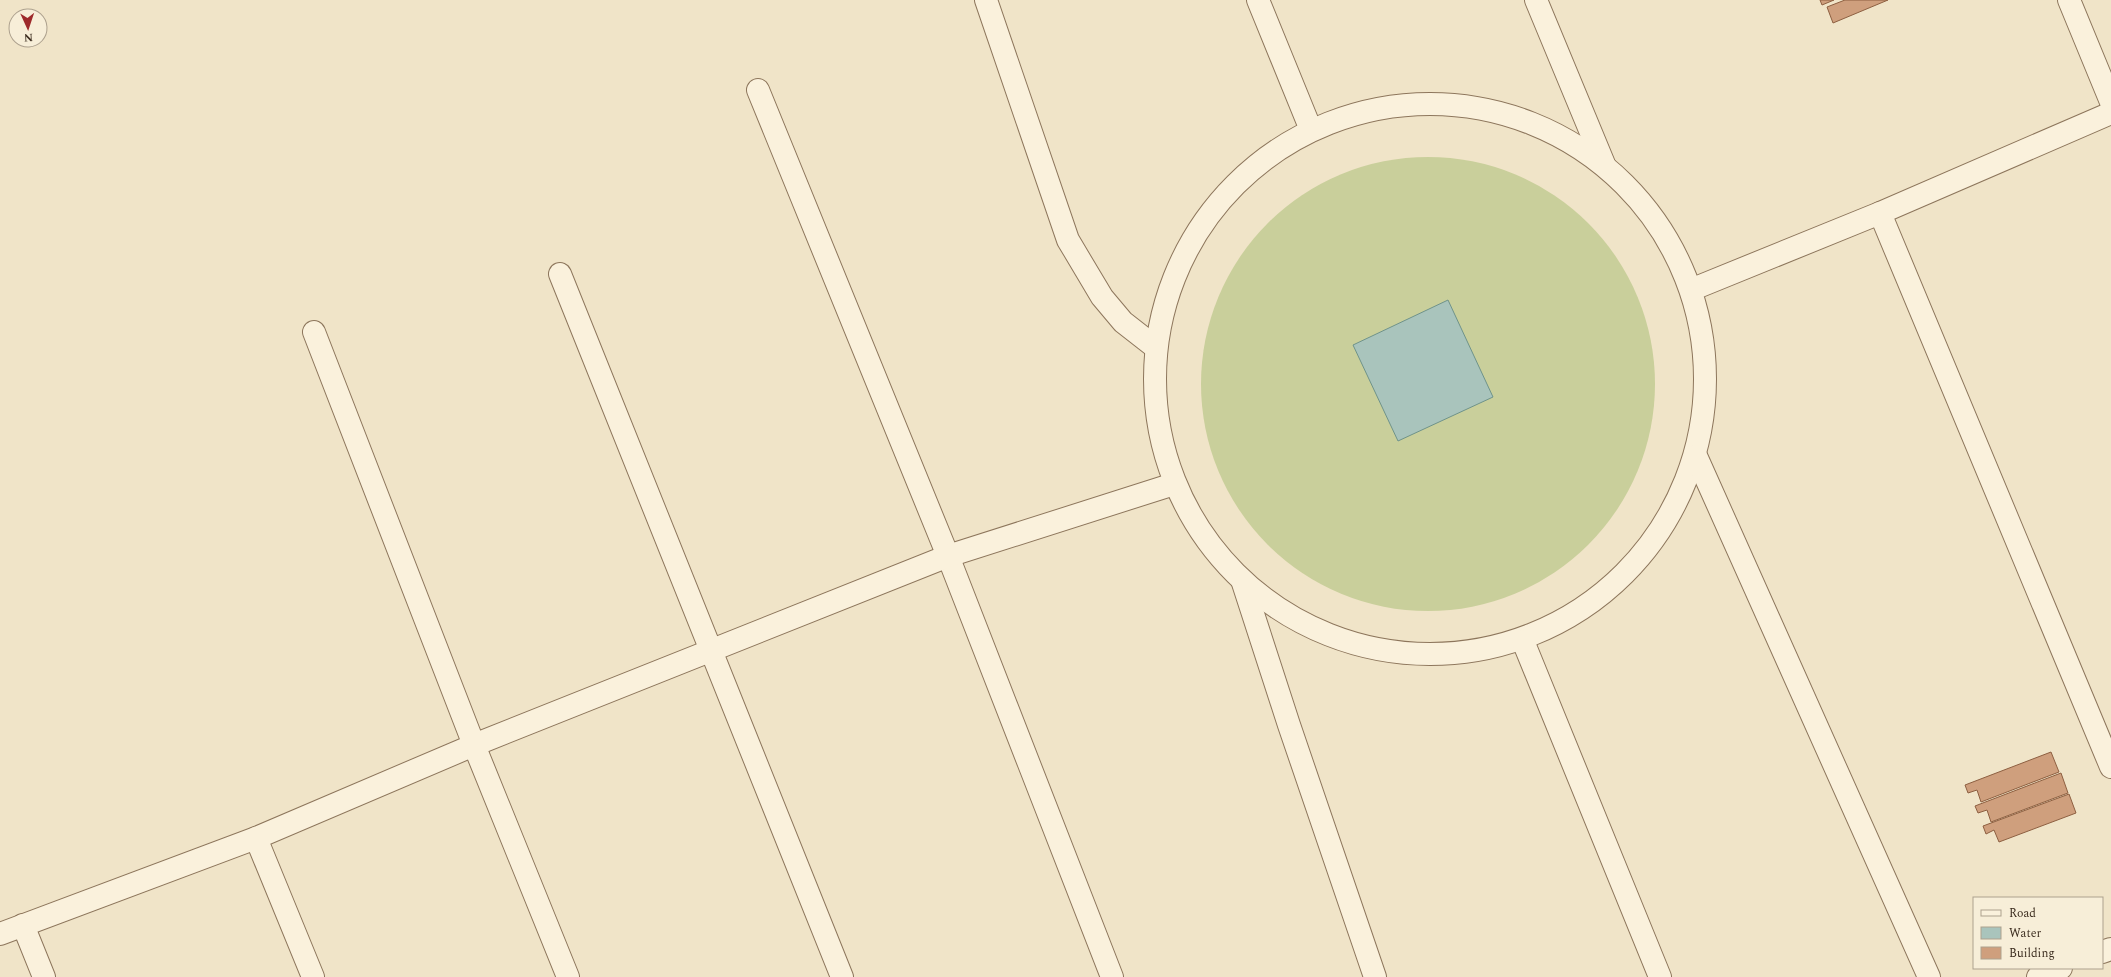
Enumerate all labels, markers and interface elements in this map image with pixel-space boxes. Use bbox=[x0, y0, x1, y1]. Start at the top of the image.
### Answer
north arrow bbox=[8, 8, 48, 48]
text: N bbox=[24, 29, 33, 46]
legend bbox=[1973, 897, 2103, 969]
text: Road bbox=[2009, 904, 2036, 923]
text: Water bbox=[2009, 924, 2041, 943]
text: Building bbox=[2009, 944, 2055, 963]

